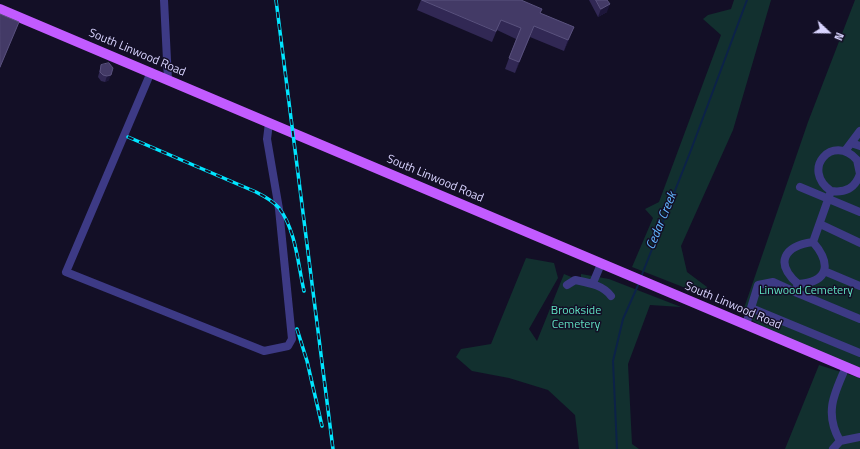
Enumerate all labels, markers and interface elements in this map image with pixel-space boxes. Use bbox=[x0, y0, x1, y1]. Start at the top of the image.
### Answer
north arrow bbox=[808, 12, 848, 52]
street label: South Linwood Road bbox=[86, 26, 188, 80]
text: N bbox=[830, 30, 848, 43]
street label: South Linwood Road bbox=[384, 152, 486, 206]
water label: Cedar Creek bbox=[643, 190, 681, 252]
street label: South Linwood Road bbox=[682, 279, 784, 333]
park label: Linwood Cemetery bbox=[759, 284, 853, 298]
park label: Brookside Cemetery bbox=[551, 304, 601, 332]

